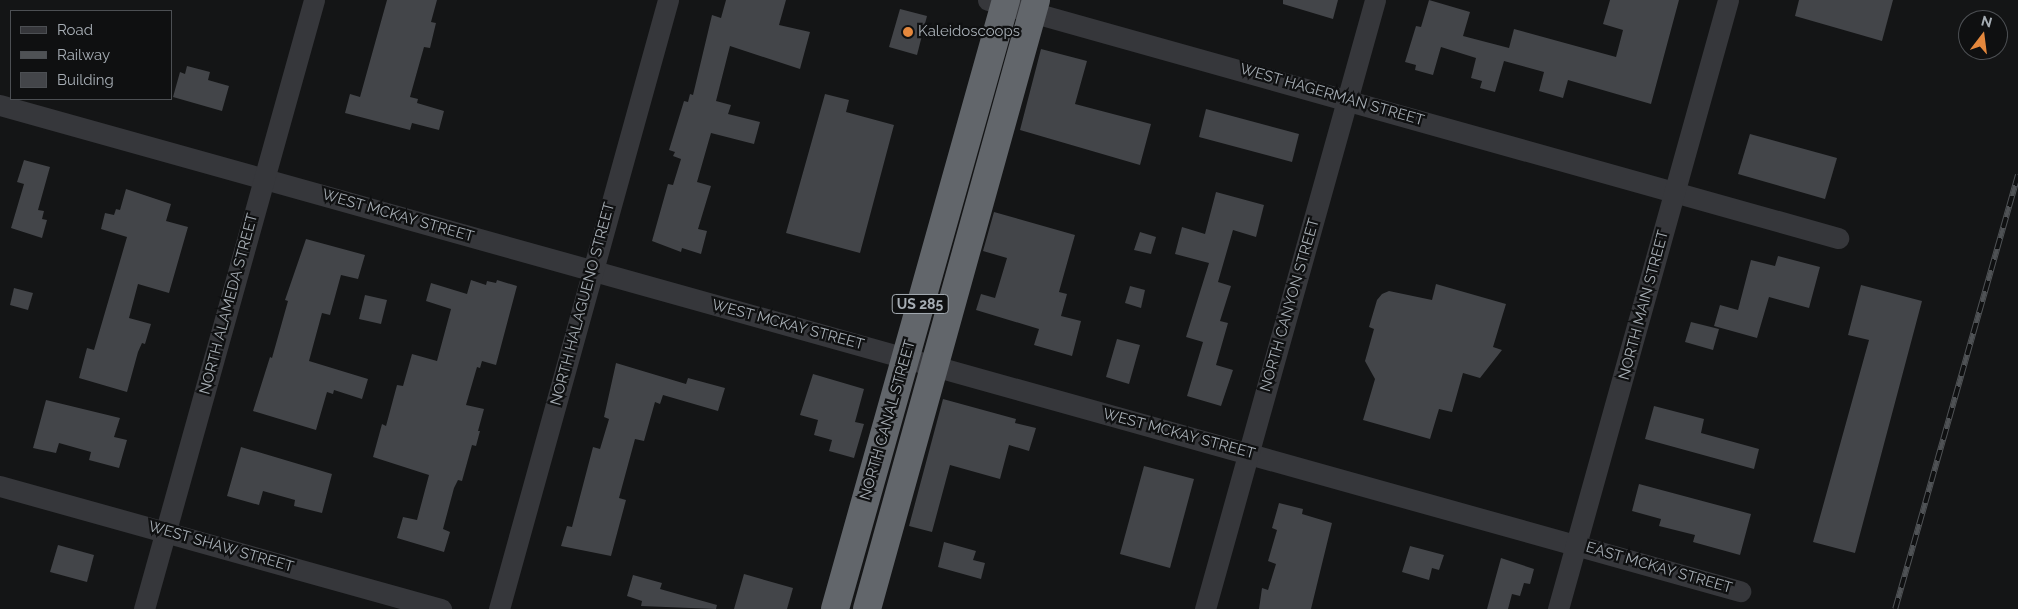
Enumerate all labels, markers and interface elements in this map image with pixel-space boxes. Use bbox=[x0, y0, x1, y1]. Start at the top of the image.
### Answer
legend bbox=[10, 10, 172, 100]
north arrow bbox=[1958, 10, 2008, 60]
text: N bbox=[1979, 12, 1994, 31]
text: Road bbox=[57, 21, 93, 39]
place label: Kaleidoscoops bbox=[918, 23, 1020, 41]
marker: Kaleidoscoops bbox=[902, 26, 914, 38]
text: Railway bbox=[57, 46, 110, 64]
street label: WEST HAGERMAN STREET bbox=[1238, 60, 1426, 130]
text: Building bbox=[57, 71, 114, 89]
street label: WEST MCKAY STREET bbox=[320, 186, 476, 246]
street label: NORTH HALAGUENO STREET bbox=[547, 200, 619, 408]
street label: NORTH ALAMEDA STREET bbox=[196, 211, 262, 397]
street label: NORTH CANYON STREET bbox=[1257, 216, 1323, 394]
street label: NORTH MAIN STREET bbox=[1615, 228, 1673, 382]
road number: US 285 bbox=[891, 292, 949, 316]
street label: WEST MCKAY STREET bbox=[709, 296, 867, 354]
street label: NORTH CANAL STREET bbox=[856, 337, 920, 503]
street label: WEST MCKAY STREET bbox=[1100, 405, 1258, 463]
street label: WEST SHAW STREET bbox=[146, 518, 296, 576]
street label: EAST MCKAY STREET bbox=[1583, 538, 1735, 598]

